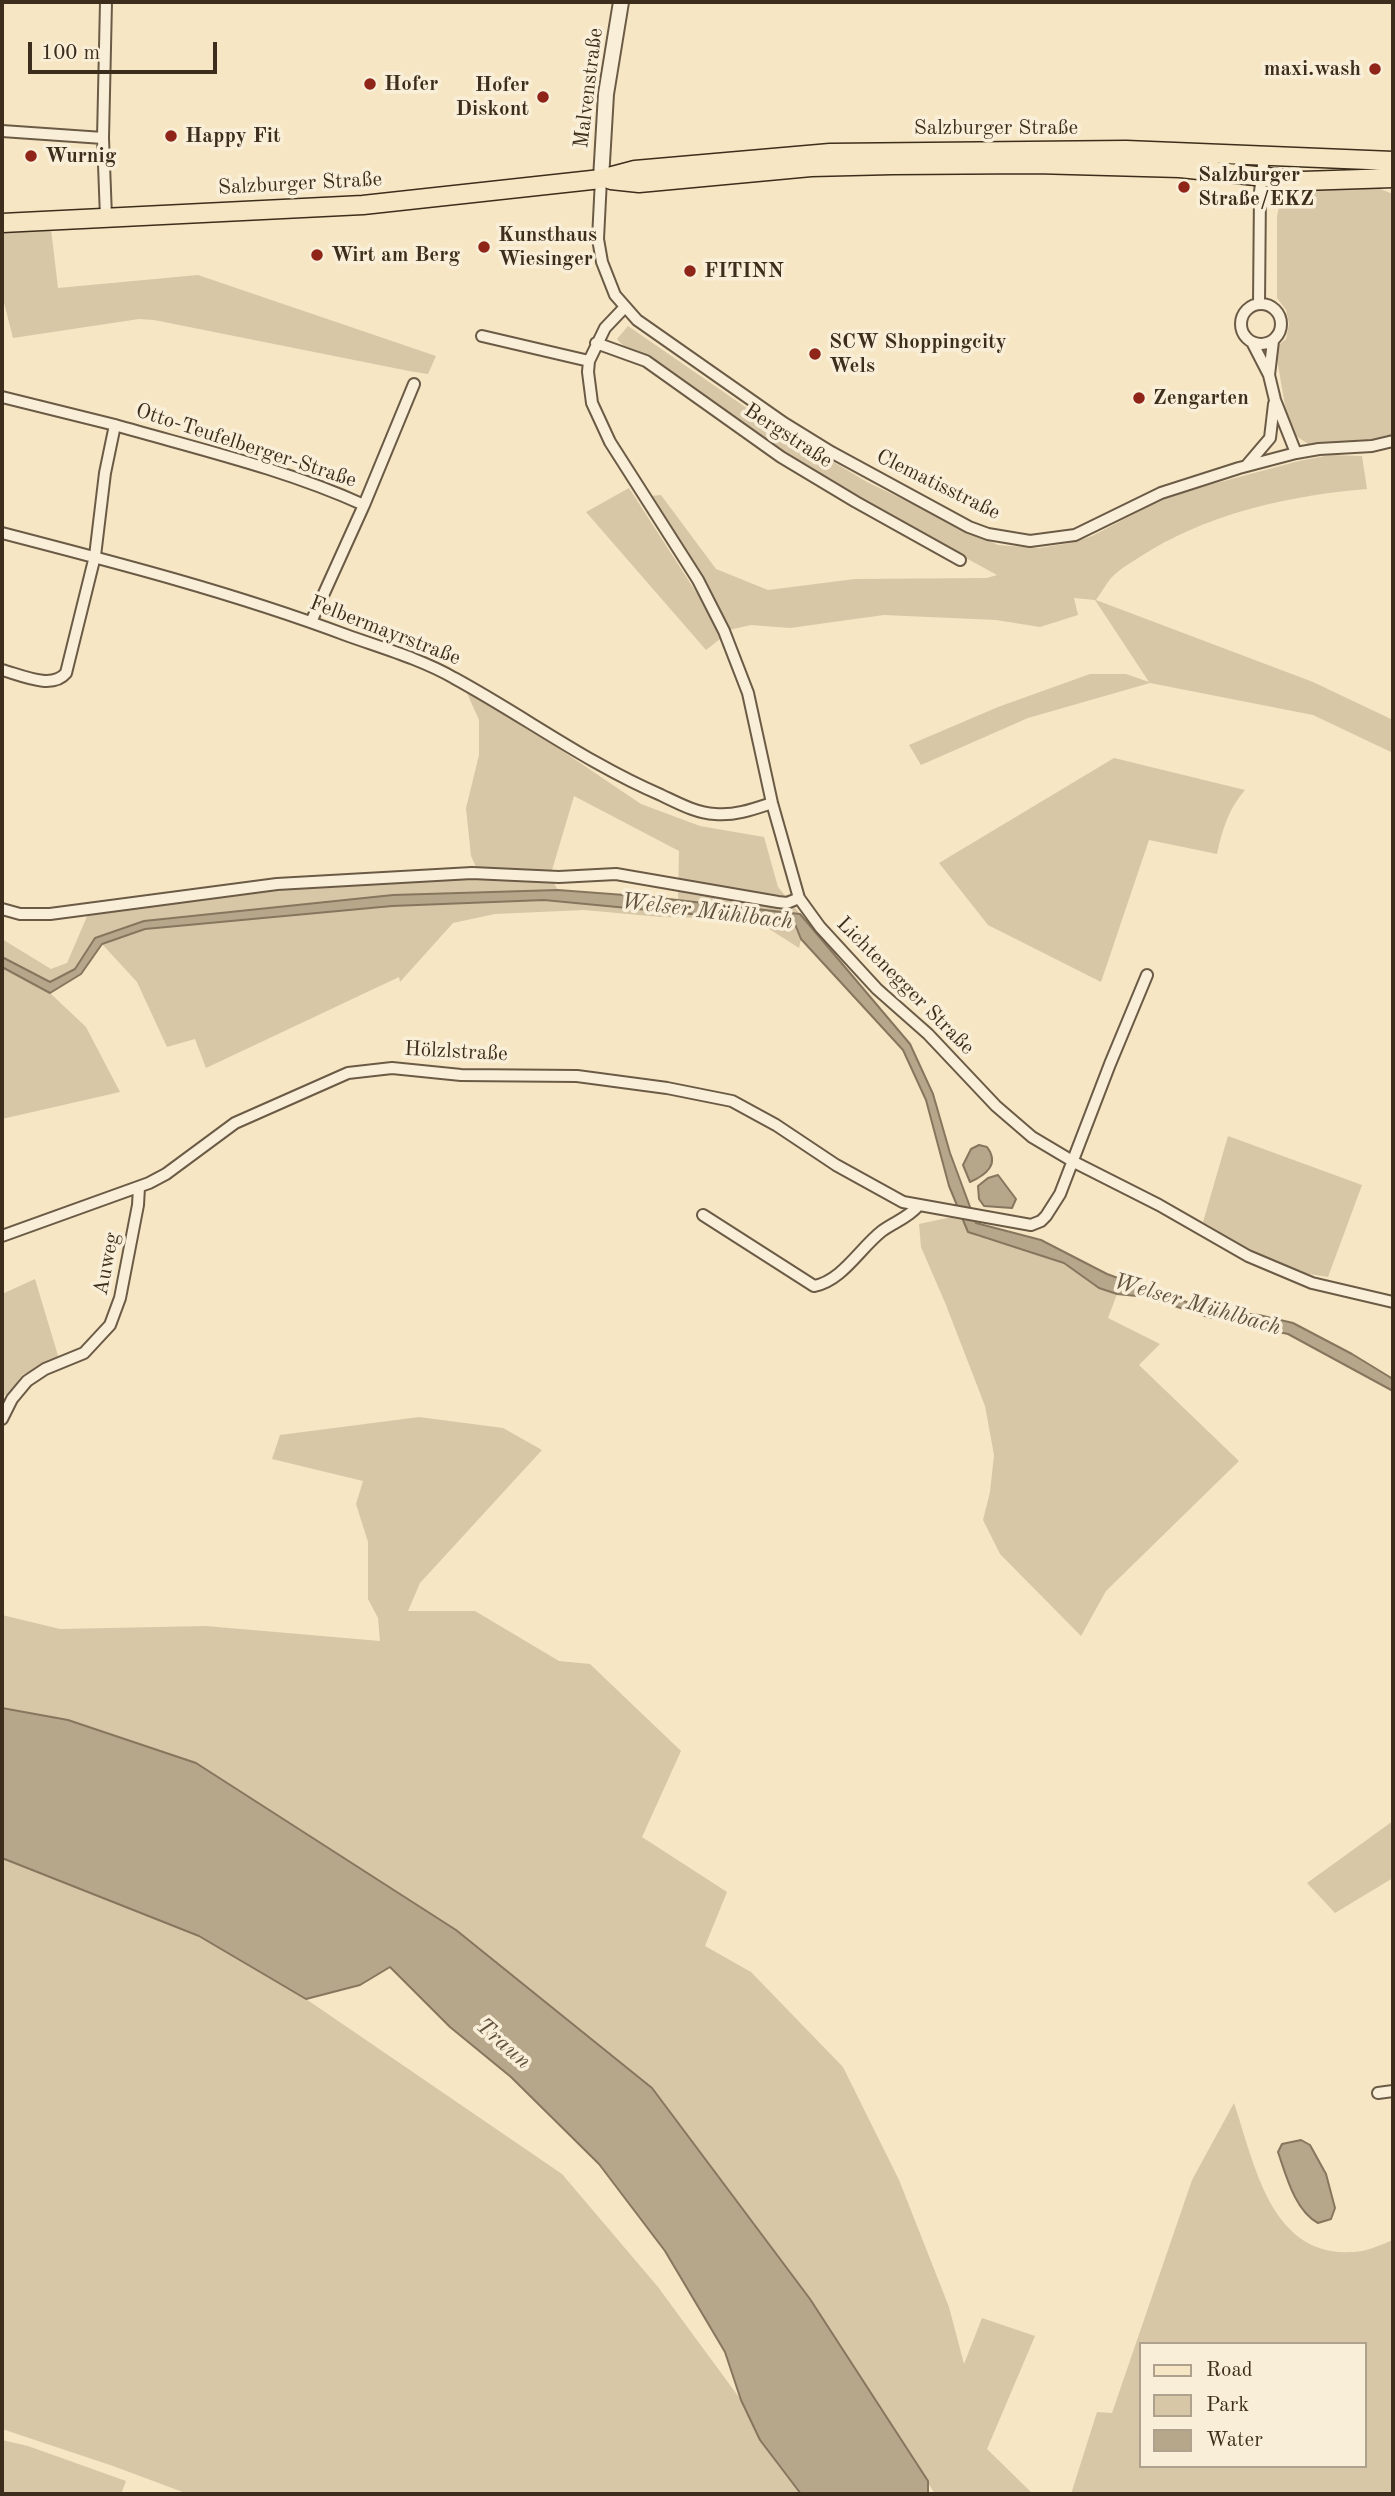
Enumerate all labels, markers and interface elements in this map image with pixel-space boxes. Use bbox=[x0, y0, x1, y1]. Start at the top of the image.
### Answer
street label: Malvenstraße bbox=[569, 26, 609, 150]
scale bar bbox=[32, 28, 220, 72]
text: 100 m bbox=[41, 43, 100, 64]
place label: maxi.wash bbox=[1264, 56, 1361, 82]
marker: maxi.wash bbox=[1367, 61, 1383, 77]
place label: Hofer bbox=[384, 71, 438, 97]
place label: Hofer Diskont bbox=[456, 72, 529, 122]
marker: Hofer bbox=[362, 76, 378, 92]
marker: Hofer Diskont bbox=[535, 89, 551, 105]
street label: Salzburger Straße bbox=[914, 115, 1078, 141]
place label: Happy Fit bbox=[185, 123, 281, 149]
marker: Happy Fit bbox=[163, 128, 179, 144]
place label: Wurnig bbox=[45, 143, 116, 169]
marker: Wurnig bbox=[23, 148, 39, 164]
place label: Salzburger Straße/EKZ bbox=[1198, 162, 1314, 212]
street label: Salzburger Straße bbox=[217, 167, 383, 201]
marker: Salzburger Straße/EKZ bbox=[1176, 179, 1192, 195]
place label: Kunsthaus Wiesinger bbox=[498, 222, 597, 272]
marker: Kunsthaus Wiesinger bbox=[476, 239, 492, 255]
place label: Wirt am Berg bbox=[331, 242, 460, 268]
marker: Wirt am Berg bbox=[309, 247, 325, 263]
place label: FITINN bbox=[704, 258, 784, 284]
marker: FITINN bbox=[682, 263, 698, 279]
place label: SCW Shoppingcity Wels bbox=[829, 329, 1007, 379]
marker: SCW Shoppingcity Wels bbox=[807, 346, 823, 362]
place label: Zengarten bbox=[1153, 385, 1249, 411]
marker: Zengarten bbox=[1131, 390, 1147, 406]
street label: Otto-Teufelberger-Straße bbox=[132, 398, 360, 494]
street label: Bergstraße bbox=[739, 398, 837, 474]
street label: Clematisstraße bbox=[872, 444, 1004, 526]
street label: Felbermayrstraße bbox=[306, 591, 464, 671]
water label: Welser Mühlbach bbox=[619, 888, 795, 936]
street label: Lichtenegger Straße bbox=[831, 912, 979, 1060]
street label: Hölzlstraße bbox=[404, 1037, 508, 1067]
street label: Auweg bbox=[89, 1230, 125, 1298]
water label: Welser Mühlbach bbox=[1110, 1268, 1284, 1342]
water label: Traun bbox=[470, 2012, 536, 2076]
legend bbox=[1140, 2342, 1367, 2468]
text: Road bbox=[1206, 2360, 1253, 2381]
text: Park bbox=[1206, 2395, 1249, 2416]
text: Water bbox=[1206, 2430, 1263, 2451]

